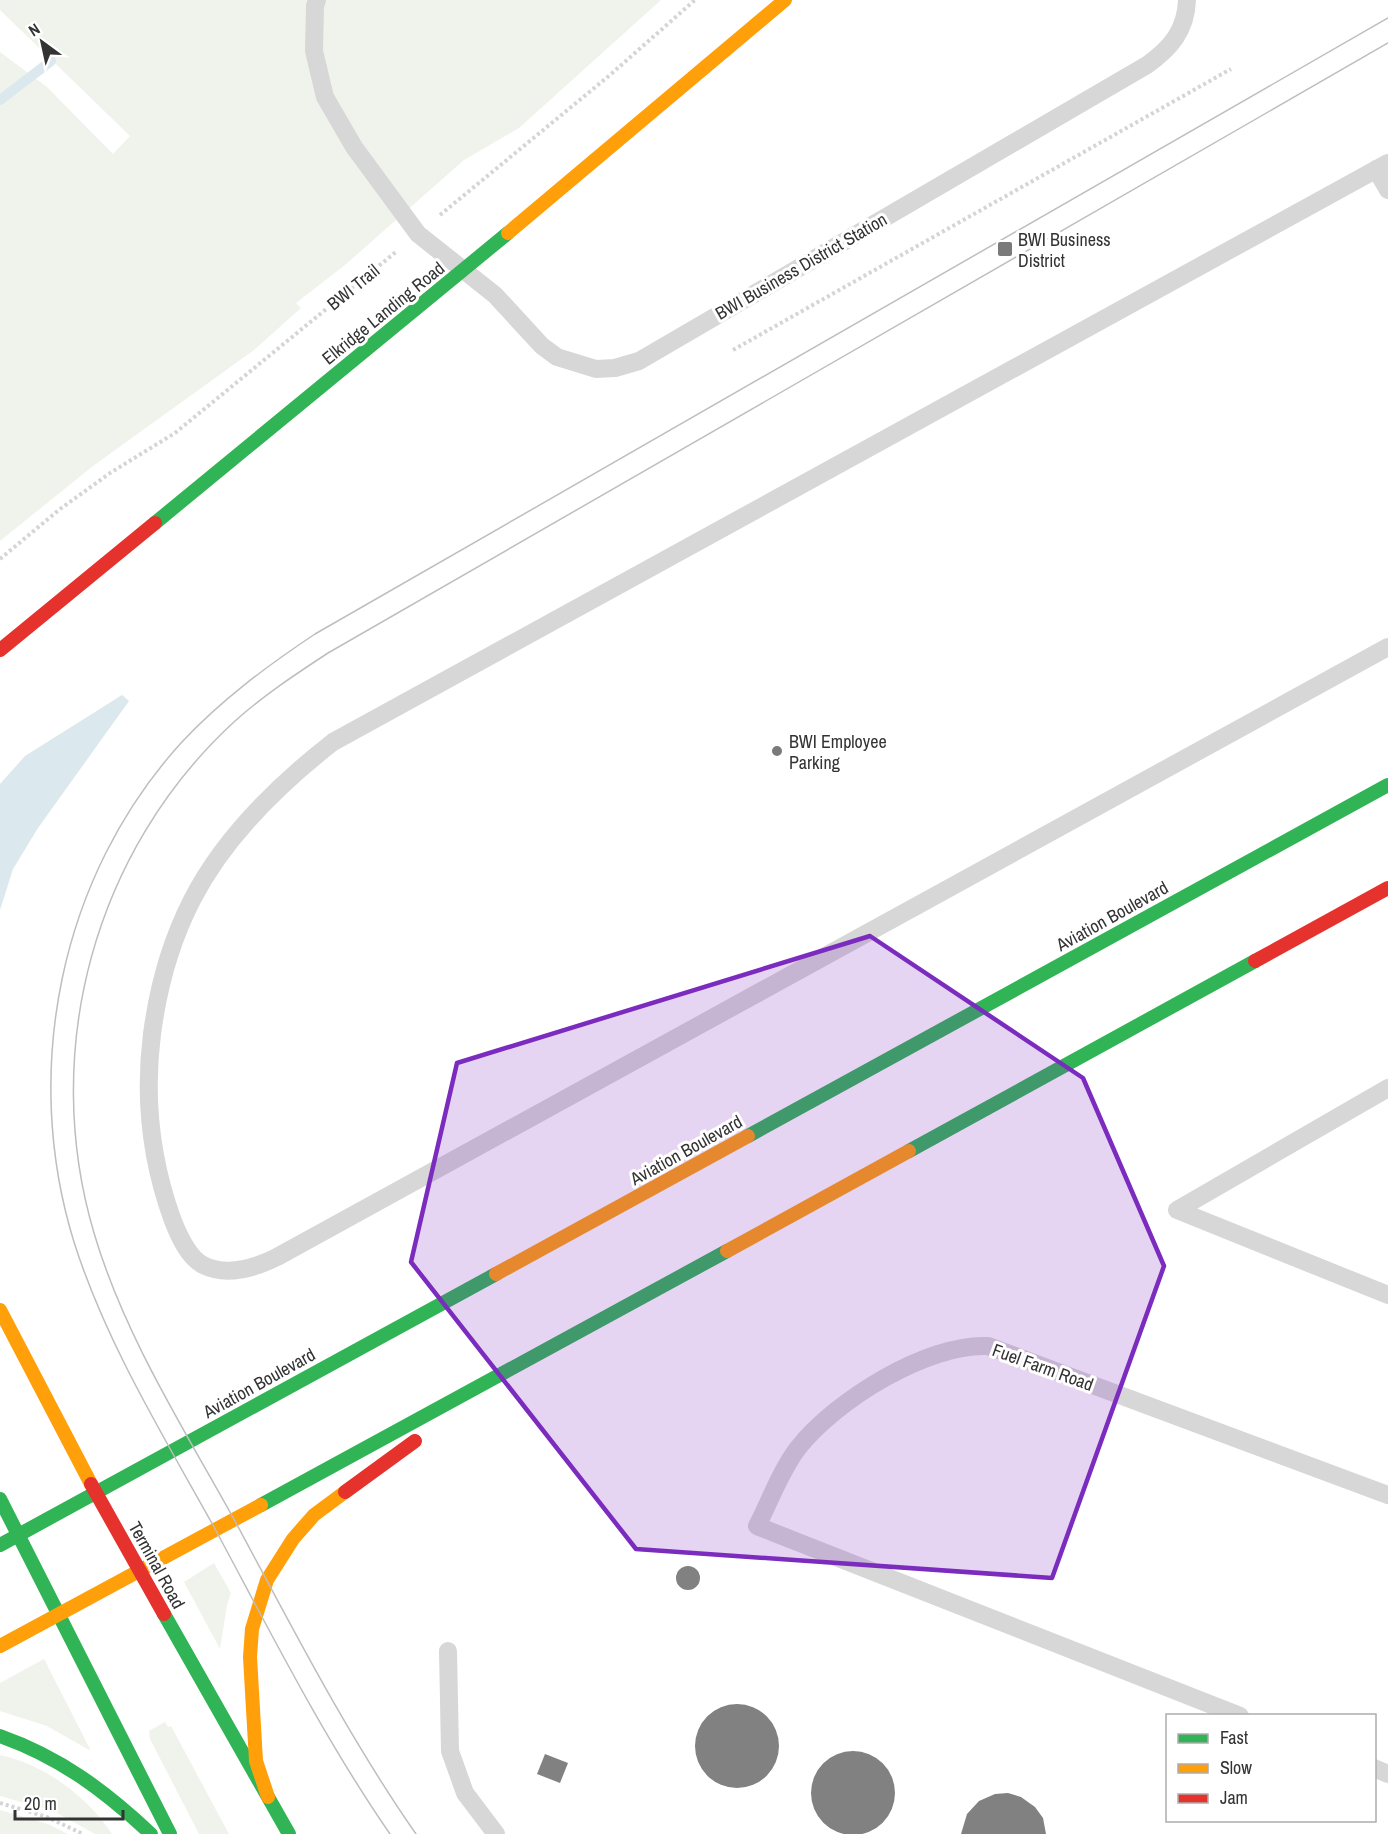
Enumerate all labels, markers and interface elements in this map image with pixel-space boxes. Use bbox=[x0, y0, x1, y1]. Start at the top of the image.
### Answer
north arrow bbox=[12, 12, 72, 72]
text: N bbox=[24, 18, 44, 41]
street label: BWI Business District Station bbox=[711, 207, 891, 325]
place label: BWI Business District bbox=[1018, 227, 1111, 273]
marker: BWI Business District bbox=[996, 240, 1014, 258]
street label: Elkridge Landing Road bbox=[316, 256, 450, 370]
street label: BWI Trail bbox=[322, 258, 384, 316]
place label: BWI Employee Parking bbox=[789, 729, 887, 775]
marker: BWI Employee Parking bbox=[770, 744, 784, 758]
street label: Aviation Boulevard bbox=[1051, 875, 1172, 958]
street label: Aviation Boulevard bbox=[625, 1109, 746, 1192]
street label: Fuel Farm Road bbox=[989, 1337, 1097, 1397]
street label: Aviation Boulevard bbox=[198, 1342, 319, 1425]
street label: Terminal Road bbox=[123, 1517, 191, 1613]
legend bbox=[1166, 1714, 1376, 1822]
text: Fast bbox=[1220, 1725, 1248, 1750]
text: Slow bbox=[1220, 1755, 1252, 1780]
scale bar bbox=[15, 1783, 123, 1821]
text: Jam bbox=[1220, 1785, 1248, 1810]
text: 20 m bbox=[24, 1791, 57, 1816]

